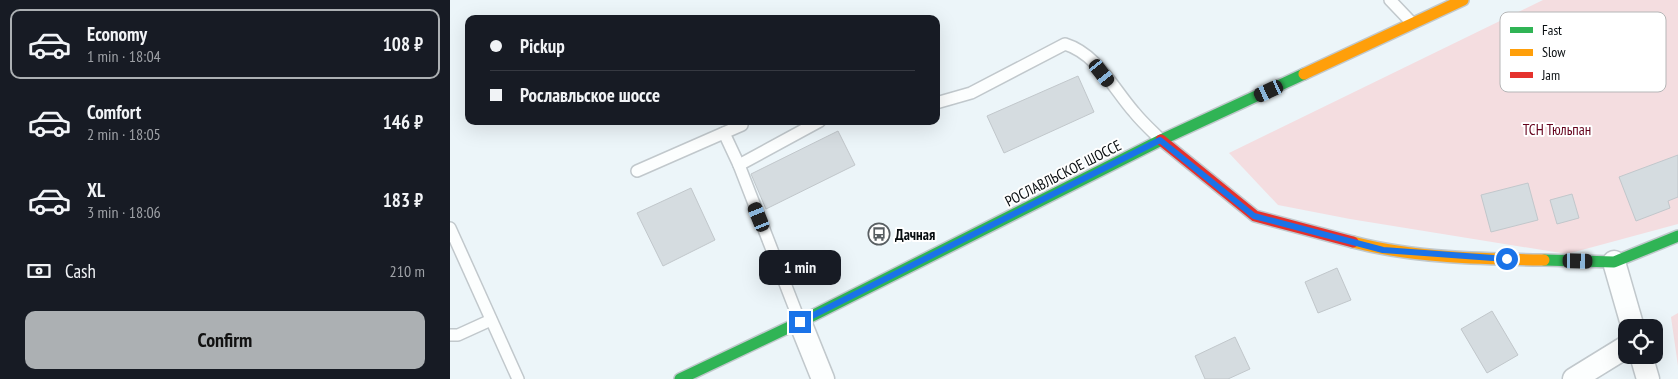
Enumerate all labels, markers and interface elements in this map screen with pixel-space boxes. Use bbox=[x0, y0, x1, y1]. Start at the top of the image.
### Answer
legend bbox=[1500, 12, 1666, 92]
text: Fast bbox=[1542, 21, 1562, 39]
icon: car bbox=[27, 22, 72, 67]
text: Economy bbox=[87, 22, 147, 46]
text: 108 ₽ bbox=[383, 32, 423, 56]
text: Pickup bbox=[520, 34, 565, 58]
text: Slow bbox=[1542, 43, 1566, 61]
text: 1 min · 18:04 bbox=[87, 46, 161, 66]
car bbox=[1086, 57, 1117, 89]
text: Jam bbox=[1541, 66, 1560, 84]
car bbox=[1252, 78, 1285, 104]
text: Рославльское шоссе bbox=[520, 83, 660, 107]
icon: car bbox=[27, 100, 72, 145]
text: Comfort bbox=[87, 100, 141, 124]
text: 146 ₽ bbox=[383, 110, 423, 134]
park label: ТСН Тюльпан bbox=[1523, 120, 1591, 139]
text: 2 min · 18:05 bbox=[87, 124, 161, 144]
street label: РОСЛАВЛЬСКОЕ ШОССЕ bbox=[1002, 136, 1124, 210]
icon: car bbox=[27, 178, 72, 223]
text: XL bbox=[87, 178, 105, 202]
text: 183 ₽ bbox=[383, 188, 423, 212]
car bbox=[746, 200, 771, 234]
text: 3 min · 18:06 bbox=[87, 202, 161, 222]
bus stop icon: Дачная bbox=[867, 222, 891, 246]
place label: Дачная bbox=[895, 225, 935, 244]
route start bbox=[1496, 248, 1518, 270]
callout: 1 min bbox=[759, 250, 841, 284]
car bbox=[1562, 253, 1593, 269]
icon: cash bbox=[25, 257, 53, 285]
text: 1 min bbox=[784, 257, 816, 277]
text: Cash bbox=[65, 259, 96, 283]
text: 210 m bbox=[390, 261, 425, 281]
button: Confirm bbox=[25, 311, 425, 369]
route end bbox=[789, 311, 811, 333]
map controls bbox=[1618, 319, 1663, 364]
button: locate bbox=[1618, 319, 1663, 364]

